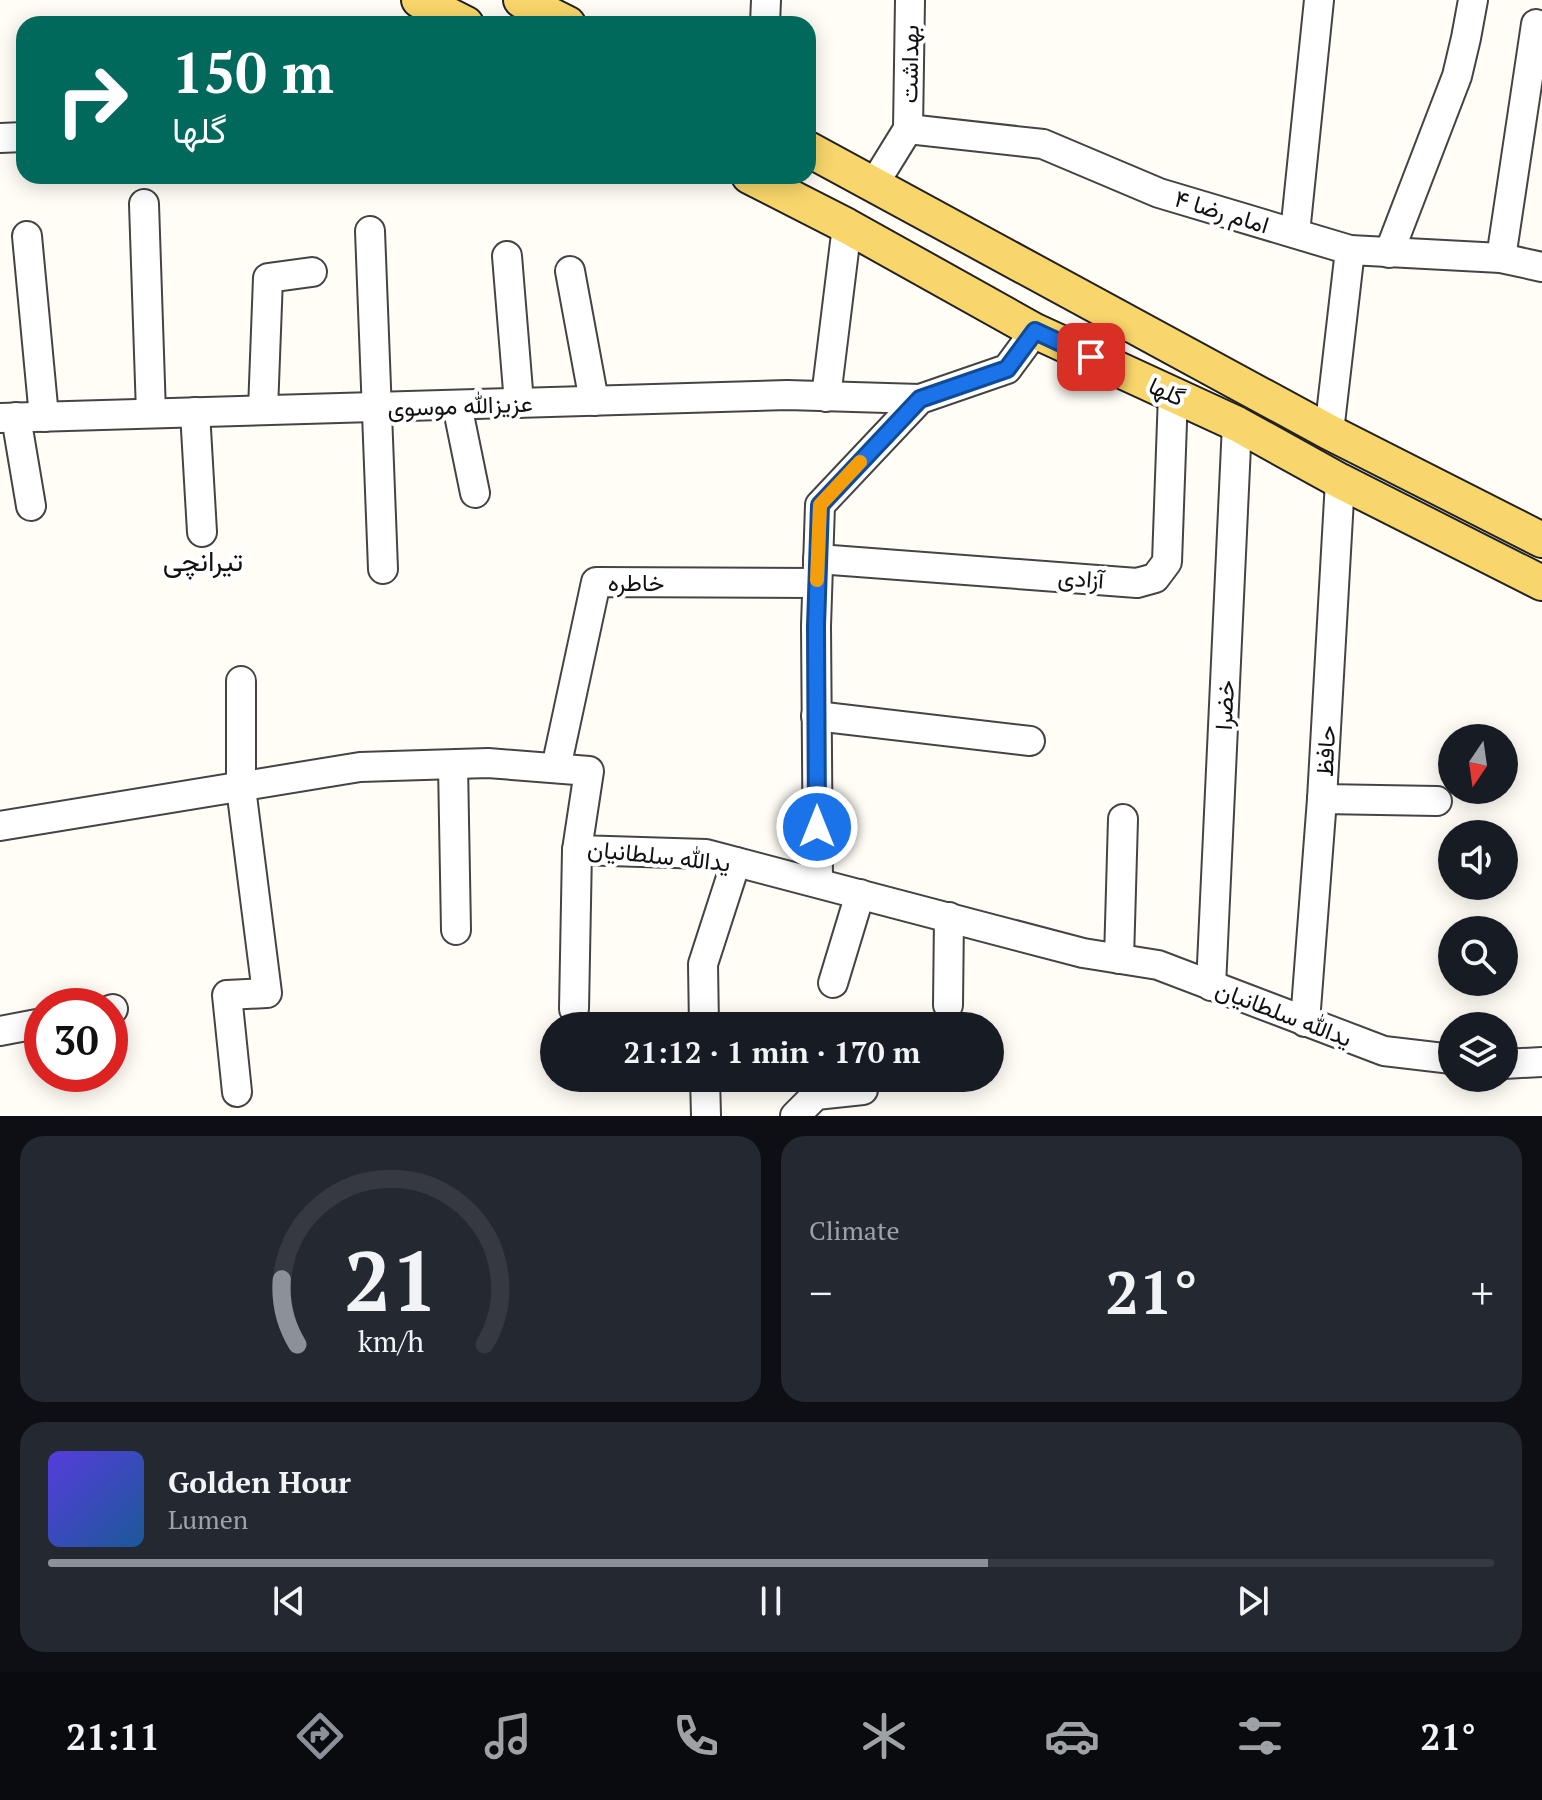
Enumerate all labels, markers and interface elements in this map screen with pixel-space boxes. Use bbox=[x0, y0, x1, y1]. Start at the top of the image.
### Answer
street label: بهداشت bbox=[892, 24, 926, 104]
text: 150 m bbox=[172, 35, 334, 109]
icon: right bbox=[40, 48, 144, 152]
text: گلها bbox=[172, 106, 227, 153]
street label: امام رضا ۴ bbox=[1171, 182, 1273, 241]
pin bbox=[1057, 323, 1125, 391]
icon: arrive bbox=[1069, 335, 1113, 379]
street label: گلها bbox=[1144, 369, 1190, 413]
street label: عزیزالله موسوی bbox=[387, 386, 533, 424]
district label: تیرانچی bbox=[163, 542, 243, 580]
street label: آزادی bbox=[1057, 560, 1108, 596]
street label: خاطره bbox=[608, 566, 664, 598]
street label: خضرا bbox=[1207, 679, 1241, 731]
street label: حافظ bbox=[1308, 724, 1342, 778]
north arrow bbox=[1438, 724, 1518, 804]
map controls bbox=[1438, 724, 1518, 1092]
position arrow bbox=[775, 785, 859, 869]
button: sound bbox=[1438, 820, 1518, 900]
street label: یدالله سلطانیان bbox=[586, 832, 732, 878]
button: search bbox=[1438, 916, 1518, 996]
street label: یدالله سلطانیان bbox=[1211, 972, 1357, 1054]
speed limit sign: 30 bbox=[24, 988, 128, 1092]
button: layers bbox=[1438, 1012, 1518, 1092]
text: 21:12 · 1 min · 170 m bbox=[624, 1032, 920, 1072]
text: Climate bbox=[809, 1213, 900, 1247]
text: 21 bbox=[343, 1225, 438, 1335]
text: 21° bbox=[1105, 1252, 1198, 1331]
text: − bbox=[809, 1263, 832, 1322]
text: + bbox=[1471, 1263, 1494, 1322]
text: km/h bbox=[357, 1322, 424, 1360]
text: Golden Hour bbox=[168, 1462, 351, 1502]
text: Lumen bbox=[168, 1502, 248, 1536]
icon: previous bbox=[267, 1579, 311, 1623]
icon: pause bbox=[749, 1579, 793, 1623]
icon: next bbox=[1231, 1579, 1275, 1623]
icon: directions bbox=[292, 1708, 348, 1764]
icon: music bbox=[480, 1708, 536, 1764]
icon: phone bbox=[668, 1708, 724, 1764]
icon: climate bbox=[856, 1708, 912, 1764]
icon: car bbox=[1044, 1708, 1100, 1764]
icon: filters bbox=[1232, 1708, 1288, 1764]
text: 21:11 bbox=[66, 1713, 160, 1760]
text: 21° bbox=[1420, 1713, 1476, 1760]

